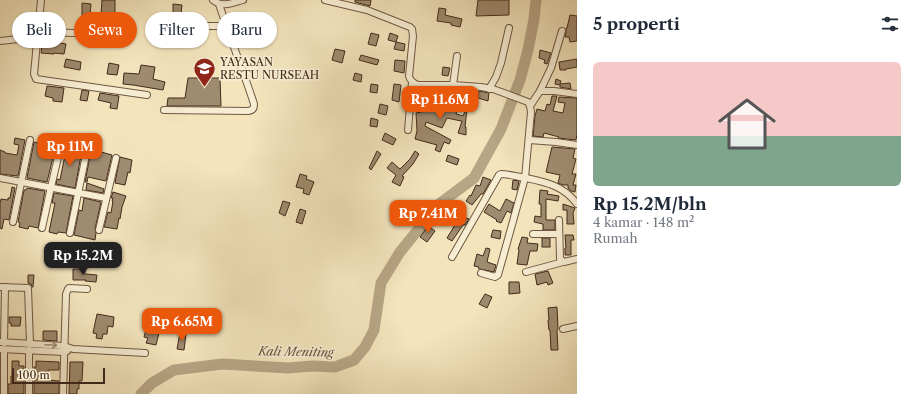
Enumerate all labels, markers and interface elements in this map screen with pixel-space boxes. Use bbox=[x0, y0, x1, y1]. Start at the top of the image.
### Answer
chip: Beli bbox=[12, 12, 66, 48]
chip: Sewa bbox=[74, 12, 137, 48]
chip: Filter bbox=[145, 12, 209, 48]
chip: Baru bbox=[217, 12, 277, 48]
icon: filters bbox=[879, 13, 901, 35]
text: 5 properti bbox=[593, 14, 680, 34]
school or university icon: YAYASAN RESTU NURSEAH bbox=[191, 55, 217, 88]
place label: YAYASAN RESTU NURSEAH bbox=[219, 55, 319, 82]
pin: Rp 11.6M bbox=[399, 86, 481, 120]
icon: home bbox=[711, 88, 783, 160]
text: Rp 11.6M bbox=[411, 91, 469, 107]
pin: Rp 11M bbox=[37, 133, 103, 167]
text: Rp 11M bbox=[46, 138, 94, 154]
text: Rp 15.2M/bln bbox=[593, 194, 707, 214]
pin: Rp 7.41M bbox=[387, 200, 469, 234]
text: Rp 7.41M bbox=[398, 205, 458, 221]
text: 4 kamar · 148 m² bbox=[593, 214, 694, 230]
text: Rumah bbox=[593, 230, 638, 246]
pin: Rp 15.2M bbox=[42, 242, 124, 276]
text: Rp 15.2M bbox=[53, 247, 113, 263]
pin: Rp 6.65M bbox=[141, 308, 223, 342]
text: Rp 6.65M bbox=[151, 313, 213, 329]
one-way arrow bbox=[44, 341, 57, 349]
water label: Kali Meniting bbox=[257, 343, 336, 360]
scale bar bbox=[12, 366, 105, 385]
text: 100 m bbox=[18, 368, 50, 382]

